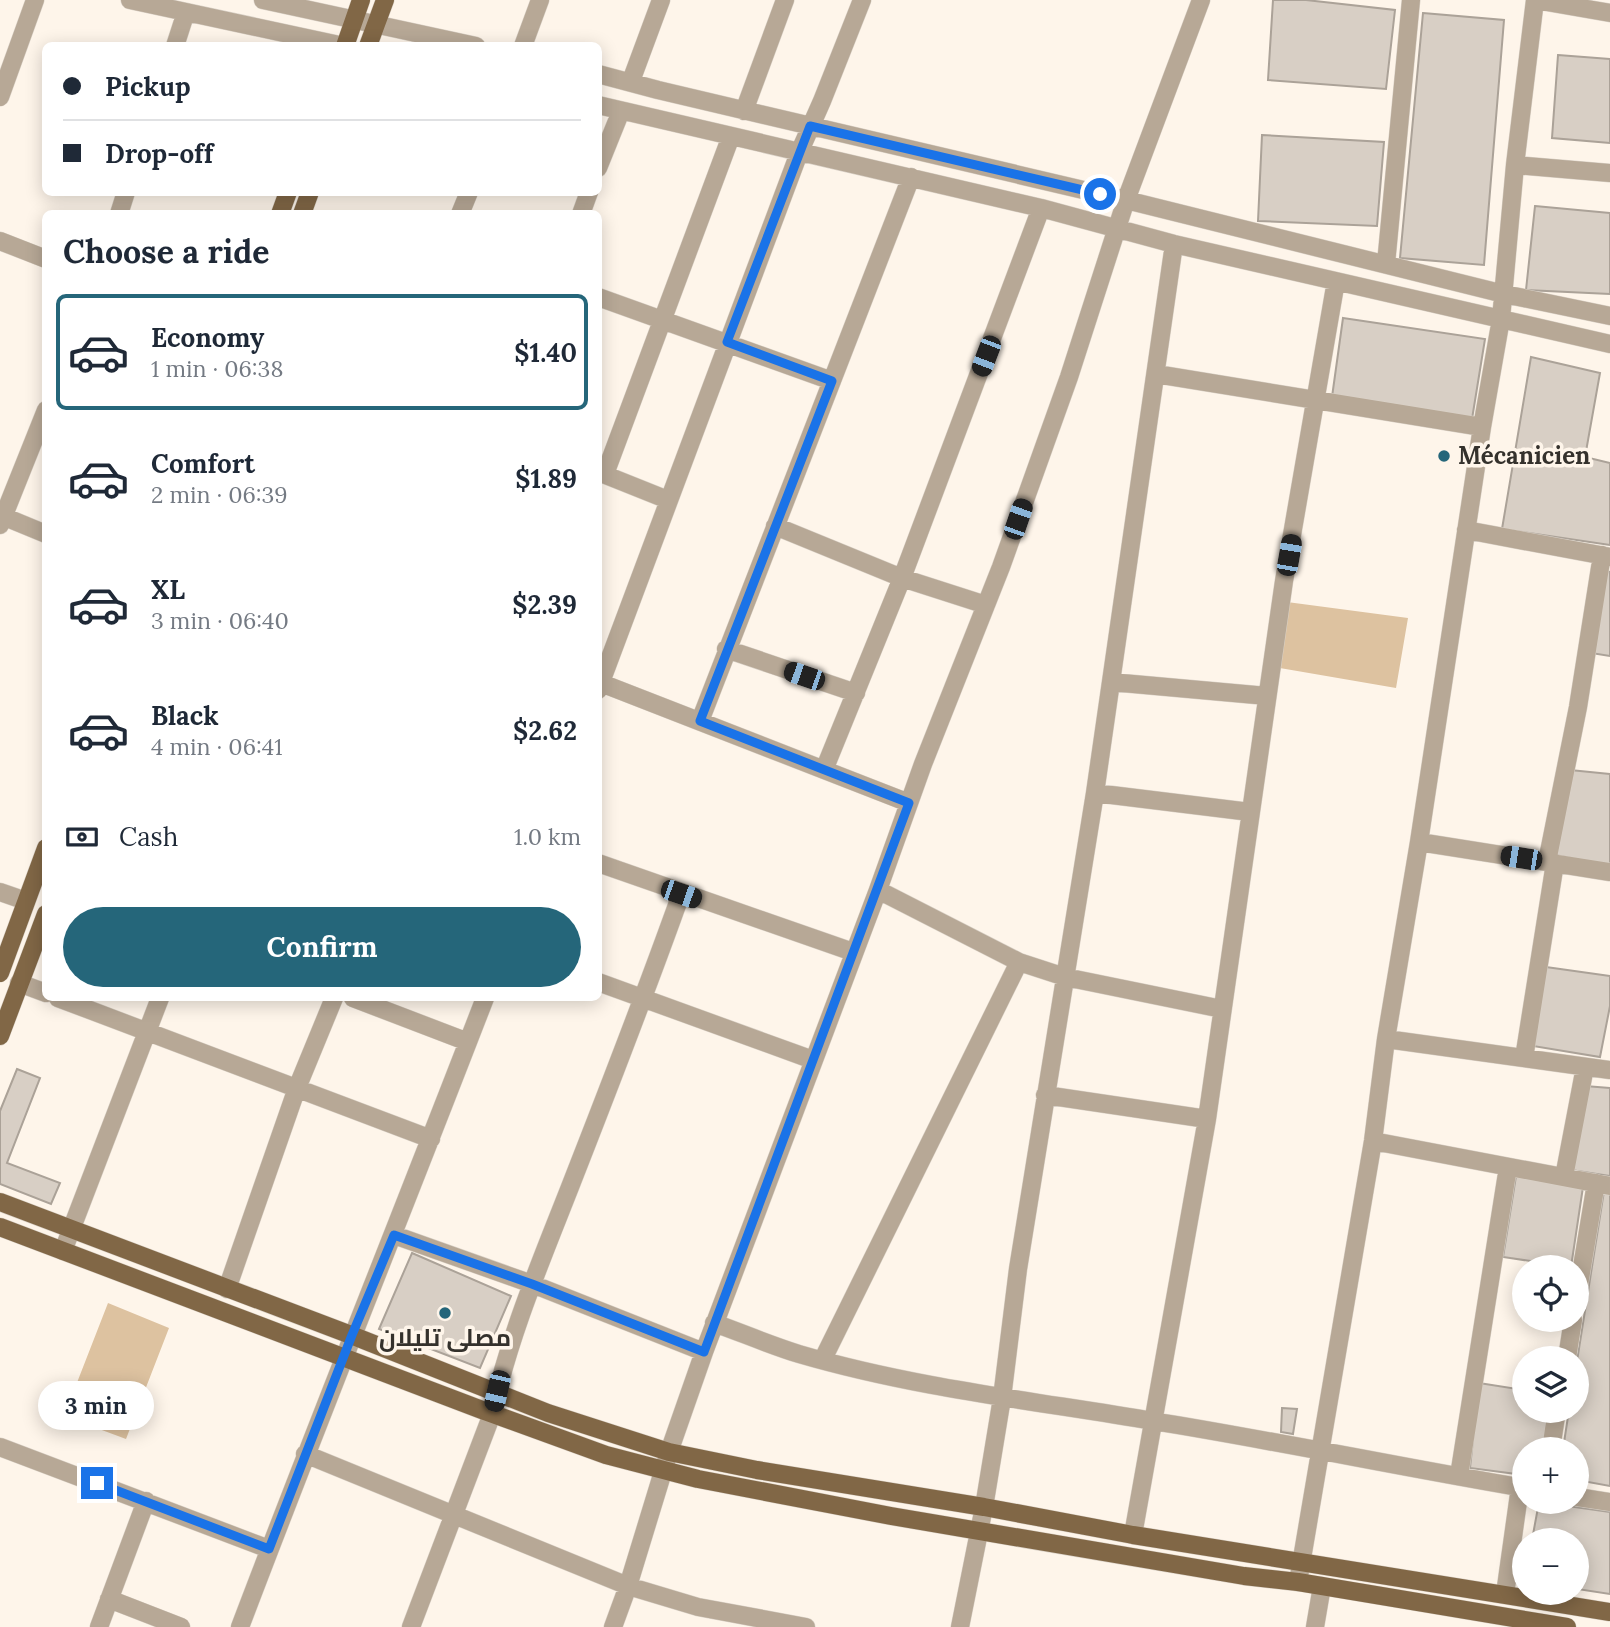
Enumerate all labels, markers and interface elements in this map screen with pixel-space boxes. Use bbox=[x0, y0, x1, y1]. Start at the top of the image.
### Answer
text: Pickup bbox=[105, 70, 191, 103]
text: Drop-off bbox=[105, 137, 213, 170]
route start bbox=[1084, 178, 1116, 210]
text: Choose a ride bbox=[63, 231, 270, 272]
icon: car bbox=[67, 321, 130, 384]
text: Economy bbox=[151, 321, 264, 354]
car bbox=[969, 333, 1004, 379]
text: $1.40 bbox=[514, 336, 577, 369]
text: 1 min · 06:38 bbox=[151, 354, 283, 383]
place label: Mécanicien bbox=[1458, 440, 1590, 471]
icon: car bbox=[67, 447, 130, 510]
text: Comfort bbox=[151, 447, 255, 480]
marker: Mécanicien bbox=[1436, 448, 1452, 464]
text: $1.89 bbox=[515, 462, 577, 495]
text: 2 min · 06:39 bbox=[151, 480, 288, 509]
car bbox=[1002, 496, 1035, 542]
car bbox=[1276, 532, 1303, 578]
icon: car bbox=[67, 573, 130, 636]
text: XL bbox=[151, 573, 185, 606]
text: $2.39 bbox=[512, 588, 577, 621]
text: 3 min · 06:40 bbox=[151, 606, 289, 635]
car bbox=[781, 659, 828, 693]
icon: car bbox=[67, 699, 130, 762]
text: Black bbox=[151, 699, 219, 732]
text: $2.62 bbox=[513, 714, 577, 747]
text: 4 min · 06:41 bbox=[151, 732, 283, 761]
icon: cash bbox=[63, 818, 101, 856]
text: Cash bbox=[119, 820, 178, 853]
text: 1.0 km bbox=[514, 822, 581, 851]
car bbox=[1499, 844, 1544, 872]
car bbox=[658, 877, 705, 911]
button: Confirm bbox=[63, 907, 581, 987]
map controls bbox=[1512, 1255, 1589, 1605]
button: locate bbox=[1512, 1255, 1589, 1332]
marker: مصلى تليلان bbox=[437, 1305, 453, 1321]
place label: مصلى تليلان bbox=[379, 1322, 511, 1353]
button: layers bbox=[1512, 1346, 1589, 1423]
car bbox=[483, 1368, 512, 1414]
callout: 3 min bbox=[39, 1382, 155, 1430]
text: 3 min bbox=[65, 1391, 127, 1420]
button: + bbox=[1512, 1437, 1589, 1514]
route end bbox=[81, 1467, 113, 1499]
button: − bbox=[1512, 1528, 1589, 1605]

